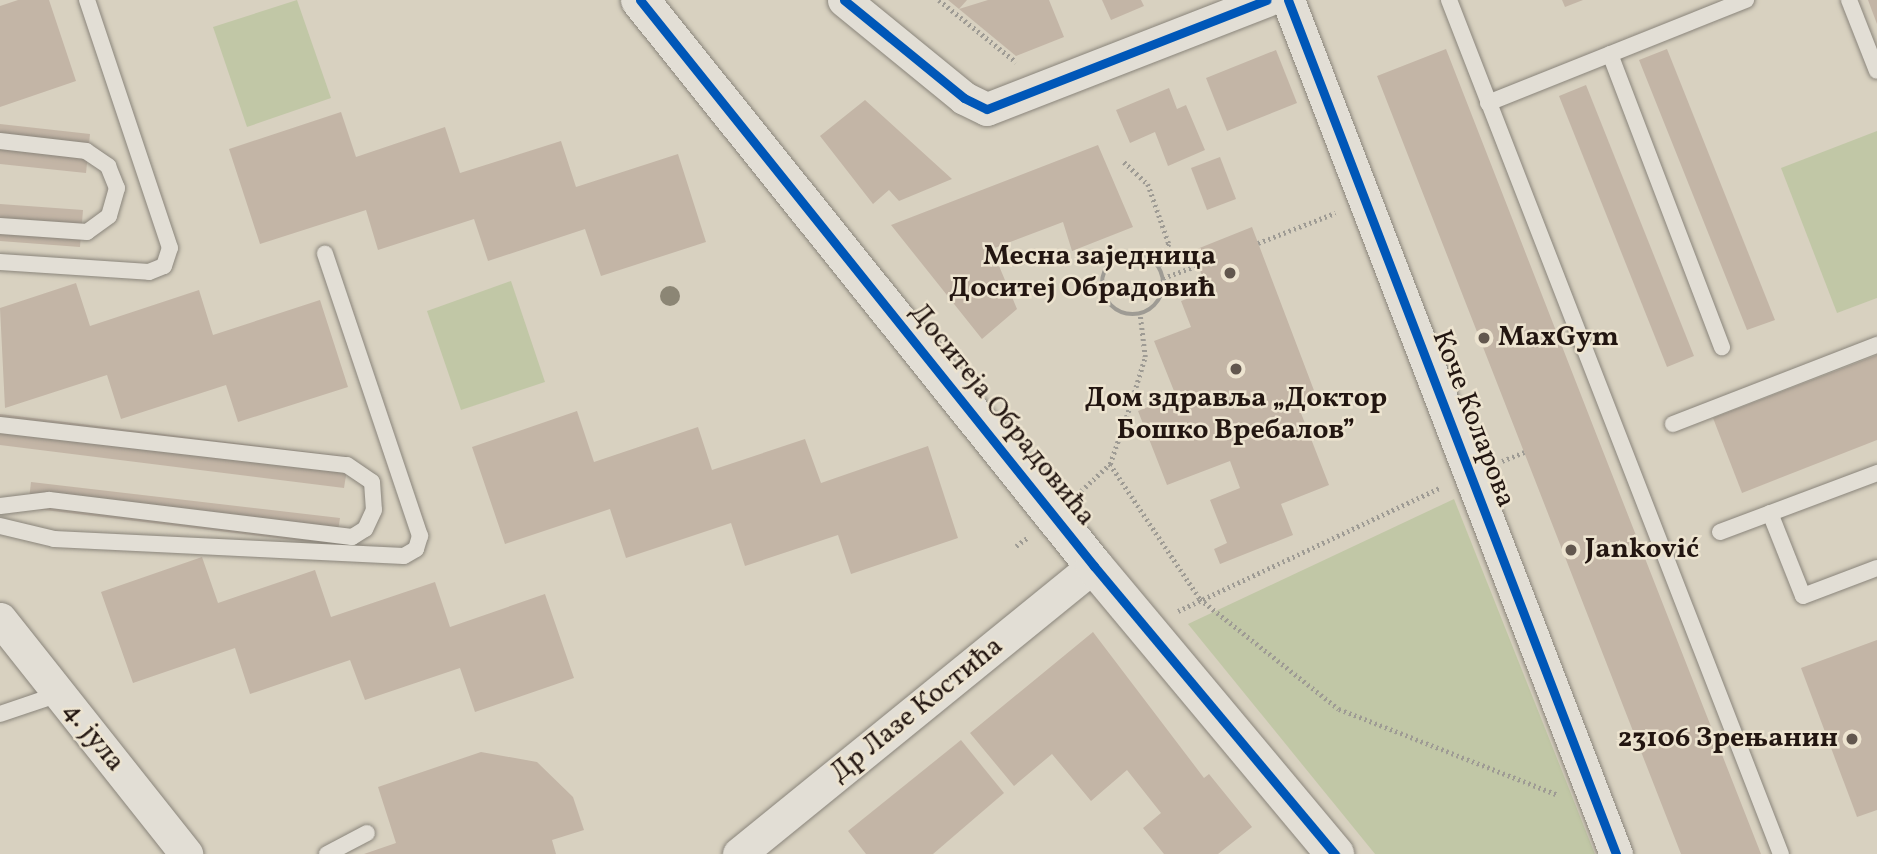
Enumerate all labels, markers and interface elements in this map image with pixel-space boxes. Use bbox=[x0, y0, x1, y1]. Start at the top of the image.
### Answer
place label: Месна заједница Доситеј Обрадовић bbox=[949, 240, 1216, 306]
marker: Месна заједница Доситеј Обрадовић bbox=[1222, 265, 1238, 281]
street label: Доситеја Обрадовића bbox=[902, 297, 1102, 533]
place label: MaxGym bbox=[1498, 321, 1619, 355]
street label: Коче Коларова bbox=[1424, 326, 1522, 512]
marker: MaxGym bbox=[1476, 330, 1492, 346]
marker: Дом здравља „Доктор Бошко Вребалов” bbox=[1226, 359, 1246, 379]
place label: Дом здравља „Доктор Бошко Вребалов” bbox=[1085, 382, 1387, 448]
place label: Janković bbox=[1585, 533, 1699, 567]
marker: Janković bbox=[1563, 542, 1579, 558]
street label: Др Лазе Костића bbox=[824, 630, 1010, 790]
street label: 4. јула bbox=[55, 695, 131, 779]
place label: 23106 Зрењанин bbox=[1618, 722, 1838, 756]
marker: 23106 Зрењанин bbox=[1844, 731, 1860, 747]

